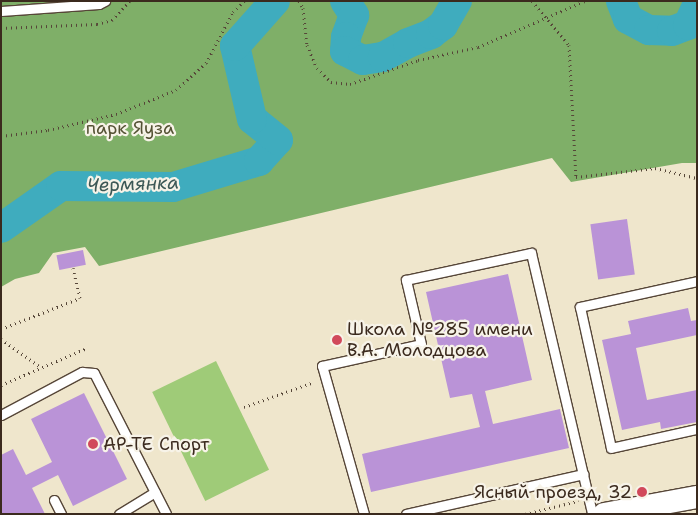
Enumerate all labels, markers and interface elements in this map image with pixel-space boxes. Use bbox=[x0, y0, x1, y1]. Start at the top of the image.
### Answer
park label: парк Яуза bbox=[86, 117, 174, 139]
water label: Чермянка bbox=[87, 171, 179, 197]
place label: Школа №285 имени В.А. Молодцова bbox=[347, 319, 533, 362]
marker: Школа №285 имени В.А. Молодцова bbox=[331, 334, 343, 346]
place label: АР-ТЕ Спорт bbox=[103, 433, 210, 455]
marker: АР-ТЕ Спорт bbox=[87, 438, 99, 450]
place label: Ясный проезд, 32 bbox=[474, 481, 632, 503]
marker: Ясный проезд, 32 bbox=[636, 486, 648, 498]

